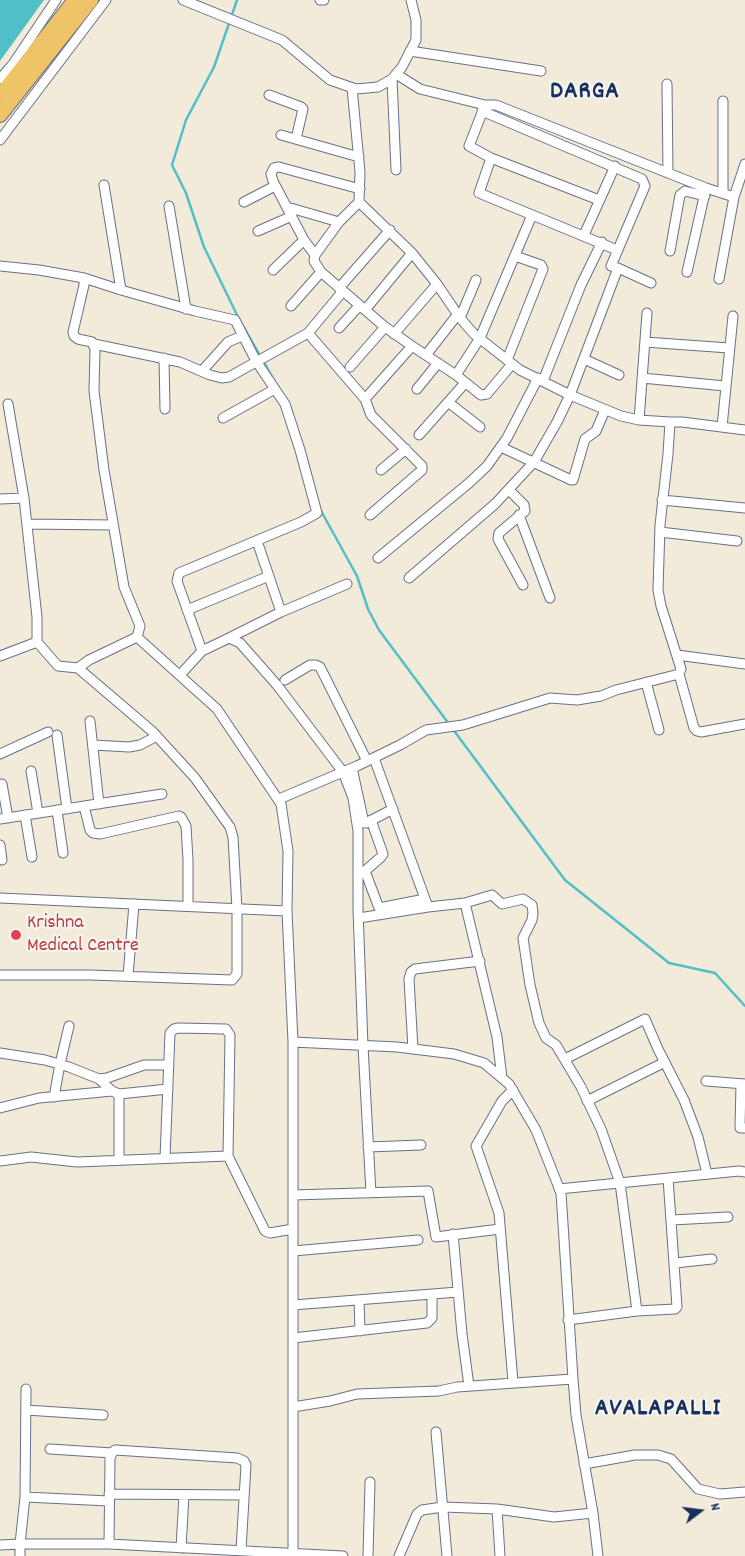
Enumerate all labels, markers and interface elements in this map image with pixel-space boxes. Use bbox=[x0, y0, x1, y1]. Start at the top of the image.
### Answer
district label: DARGA bbox=[549, 79, 621, 109]
place label: Krishna Medical Centre bbox=[27, 912, 139, 959]
marker: Krishna Medical Centre bbox=[9, 928, 23, 942]
district label: AVALAPALLI bbox=[594, 1396, 722, 1426]
north arrow bbox=[675, 1486, 725, 1536]
text: N bbox=[704, 1501, 725, 1513]

